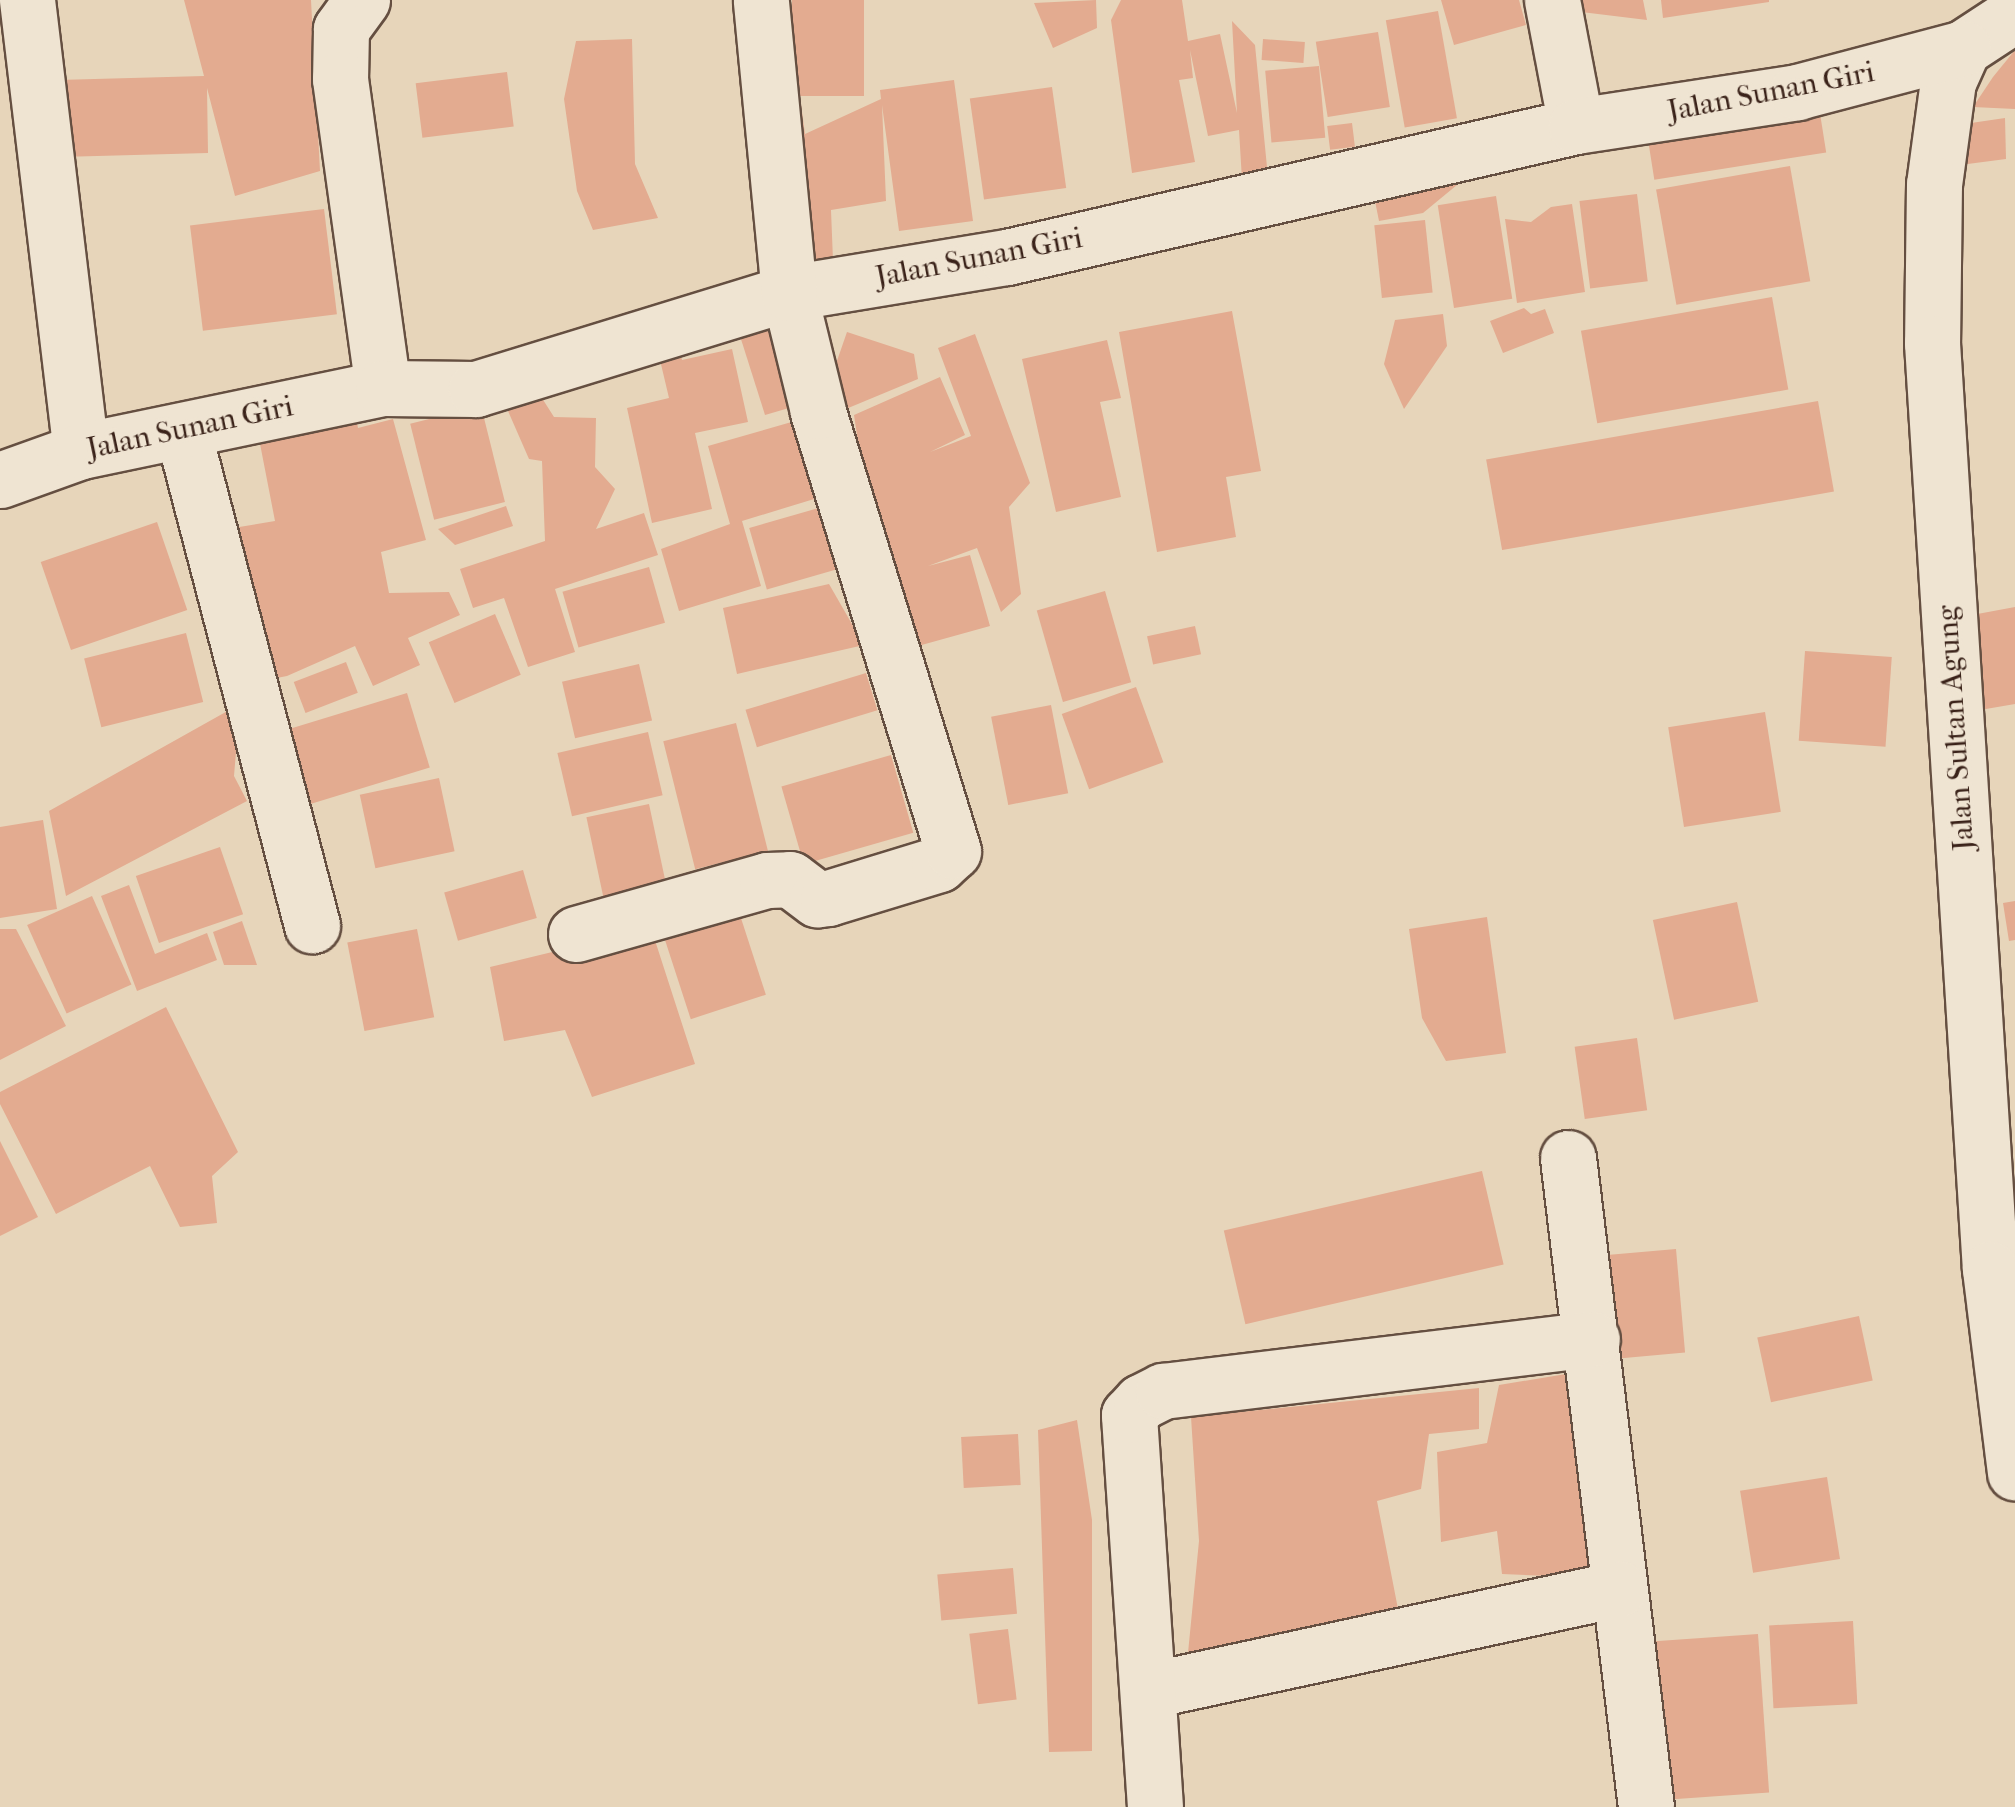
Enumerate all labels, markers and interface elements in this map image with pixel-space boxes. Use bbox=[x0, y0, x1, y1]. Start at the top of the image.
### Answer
street label: Jalan Sunan Giri bbox=[1665, 54, 1877, 130]
street label: Jalan Sunan Giri bbox=[873, 220, 1085, 296]
street label: Jalan Sunan Giri bbox=[84, 389, 296, 467]
street label: Jalan Sultan Agung bbox=[1929, 604, 1983, 852]

